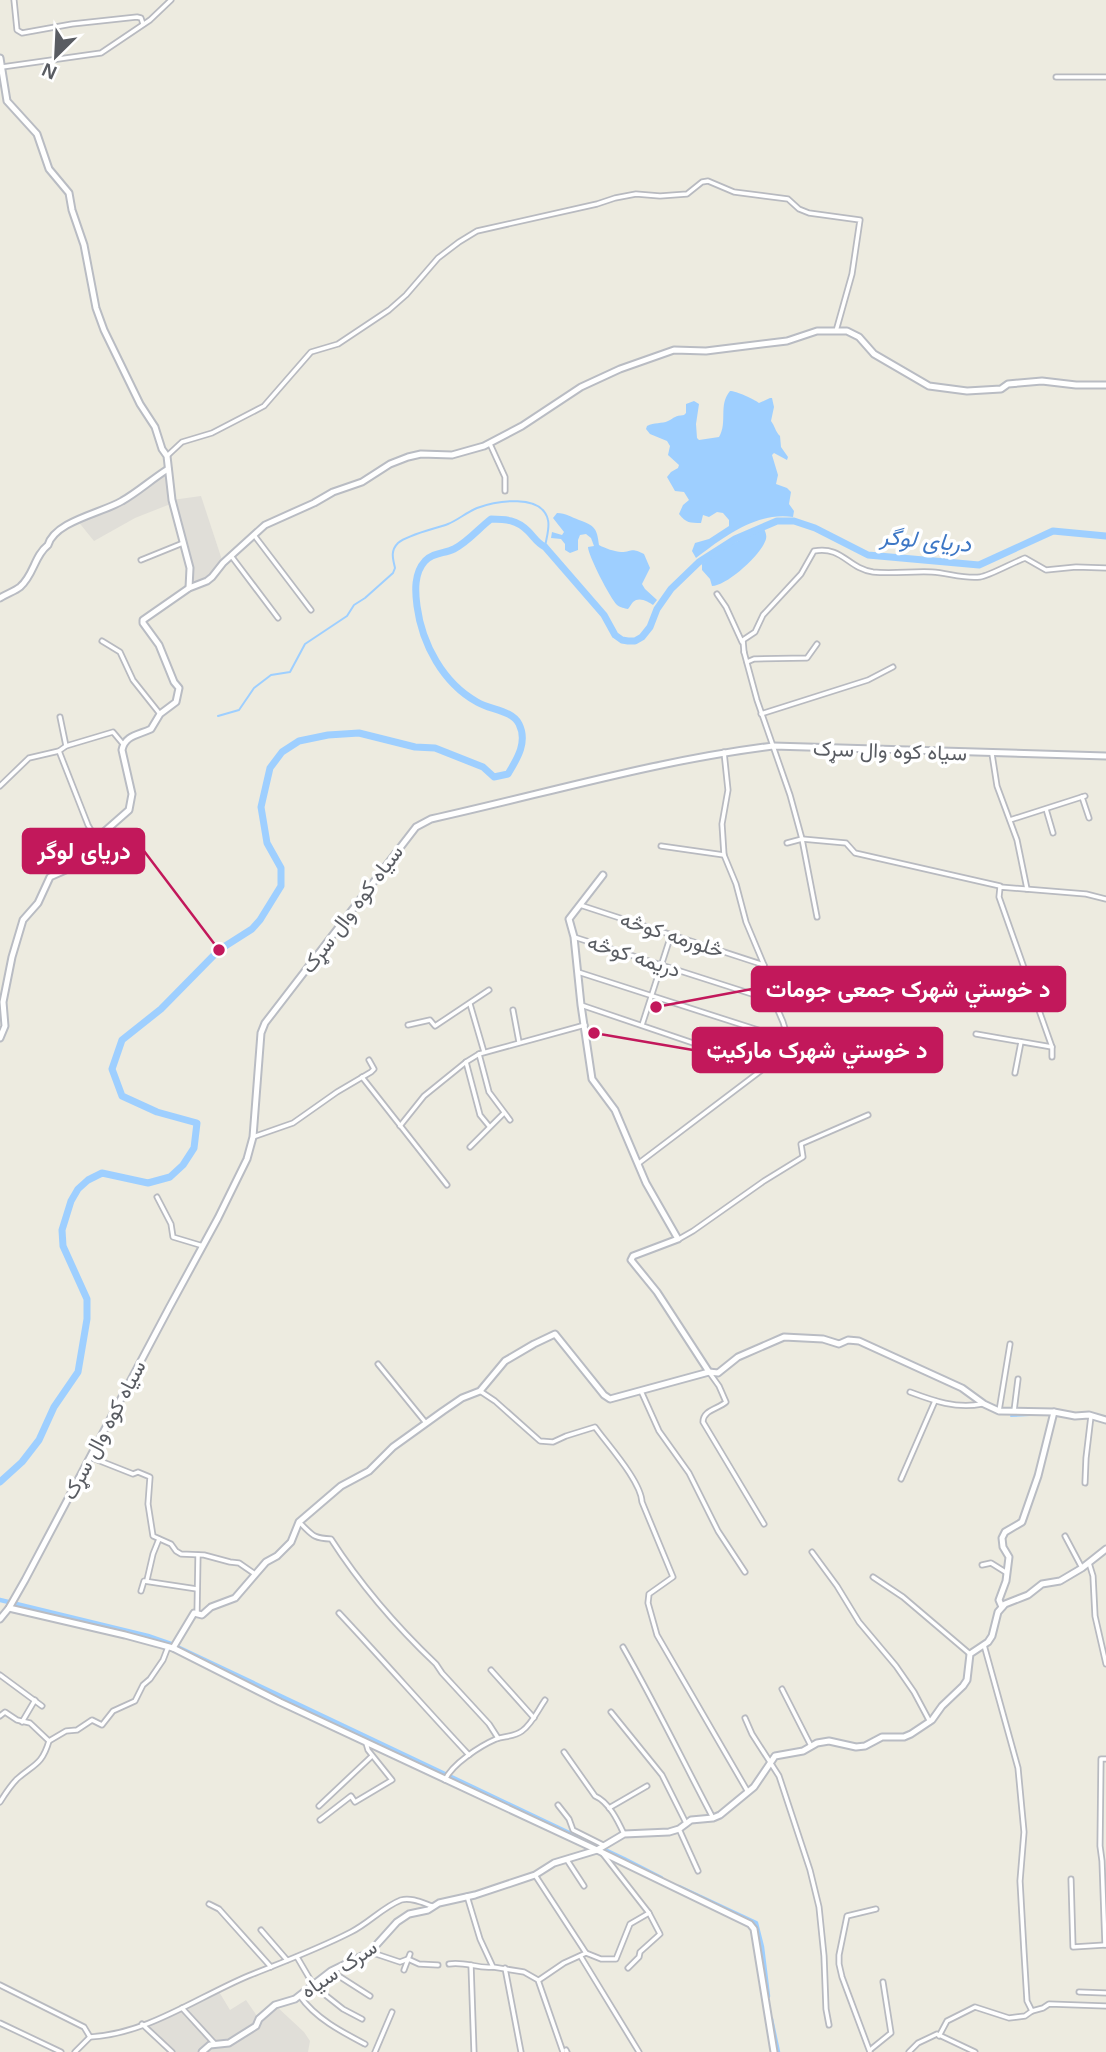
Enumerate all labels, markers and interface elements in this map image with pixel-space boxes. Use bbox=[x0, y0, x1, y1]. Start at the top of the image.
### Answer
north arrow bbox=[21, 21, 91, 91]
text: N bbox=[39, 59, 60, 83]
water label: دریای لوگر bbox=[878, 523, 973, 559]
street label: سیاه کوه وال سړک bbox=[812, 736, 967, 768]
callout: دریای لوگر bbox=[23, 829, 144, 873]
text: دریای لوگر bbox=[36, 838, 131, 866]
street label: سیاه کوه وال سړک bbox=[296, 840, 410, 979]
street label: څلورمه کوڅه bbox=[617, 907, 727, 964]
street label: دریمه کوڅه bbox=[584, 930, 683, 983]
callout: د خوستي شهرک جمعی جومات bbox=[752, 967, 1065, 1011]
text: د خوستي شهرک جمعی جومات bbox=[766, 976, 1050, 1009]
callout: د خوستي شهرک مارکیټ bbox=[693, 1028, 942, 1072]
text: د خوستي شهرک مارکیټ bbox=[706, 1037, 928, 1070]
street label: سیاه کوه وال سړک bbox=[57, 1356, 153, 1505]
street label: سرک سیاه bbox=[296, 1935, 382, 2004]

